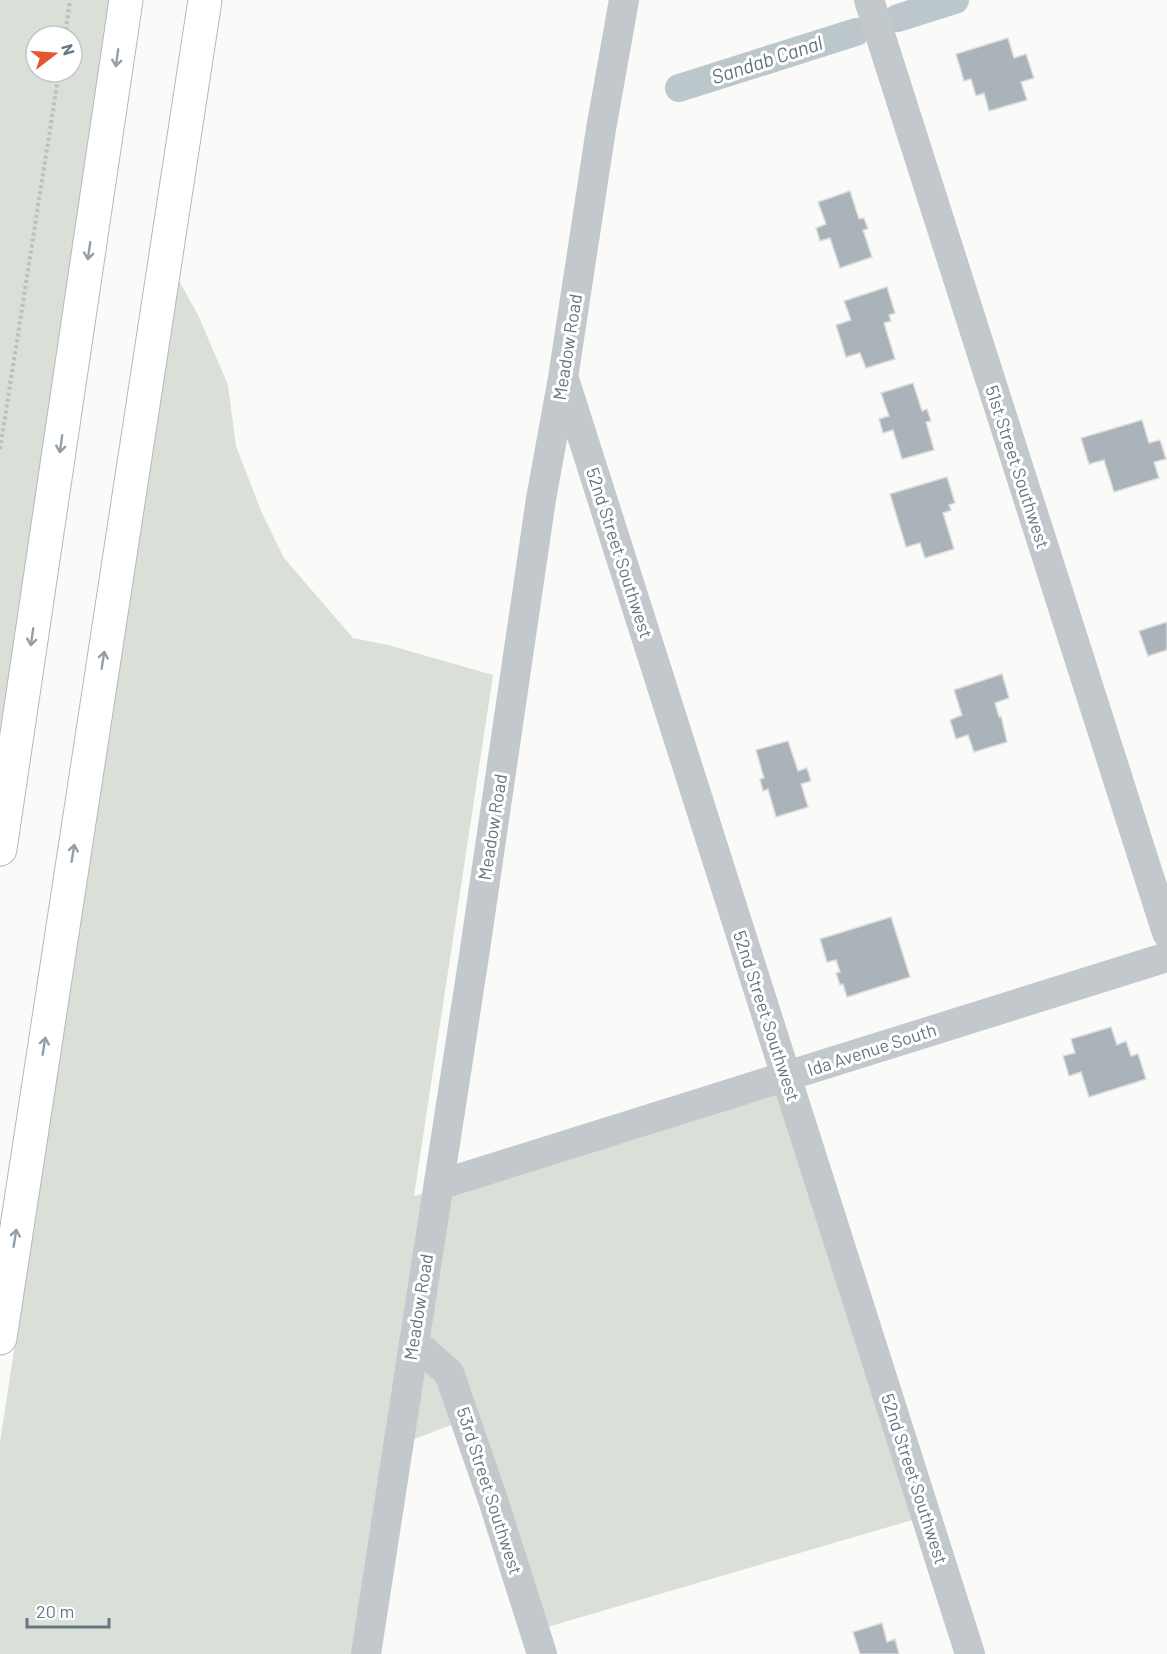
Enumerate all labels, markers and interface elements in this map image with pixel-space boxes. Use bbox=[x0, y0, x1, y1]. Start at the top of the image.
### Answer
north arrow bbox=[24, 24, 84, 84]
water label: Sandab Canal bbox=[708, 30, 826, 88]
text: N bbox=[58, 42, 79, 57]
one-way arrow bbox=[112, 47, 123, 67]
one-way arrow bbox=[84, 240, 95, 260]
street label: Meadow Road bbox=[548, 292, 586, 402]
street label: 51st Street Southwest bbox=[981, 382, 1055, 551]
one-way arrow bbox=[55, 433, 66, 453]
street label: 52nd Street Southwest bbox=[582, 465, 658, 641]
one-way arrow bbox=[27, 626, 38, 646]
one-way arrow bbox=[97, 651, 108, 670]
street label: Meadow Road bbox=[473, 772, 511, 882]
one-way arrow bbox=[68, 843, 79, 863]
street label: 52nd Street Southwest bbox=[729, 928, 805, 1104]
street label: Ida Avenue South bbox=[804, 1018, 939, 1080]
one-way arrow bbox=[39, 1036, 50, 1056]
one-way arrow bbox=[10, 1229, 21, 1249]
street label: Meadow Road bbox=[399, 1252, 437, 1362]
street label: 52nd Street Southwest bbox=[877, 1391, 953, 1567]
street label: 53rd Street Southwest bbox=[453, 1404, 527, 1577]
scale bar bbox=[27, 1591, 110, 1629]
text: 20 m bbox=[36, 1600, 74, 1622]

